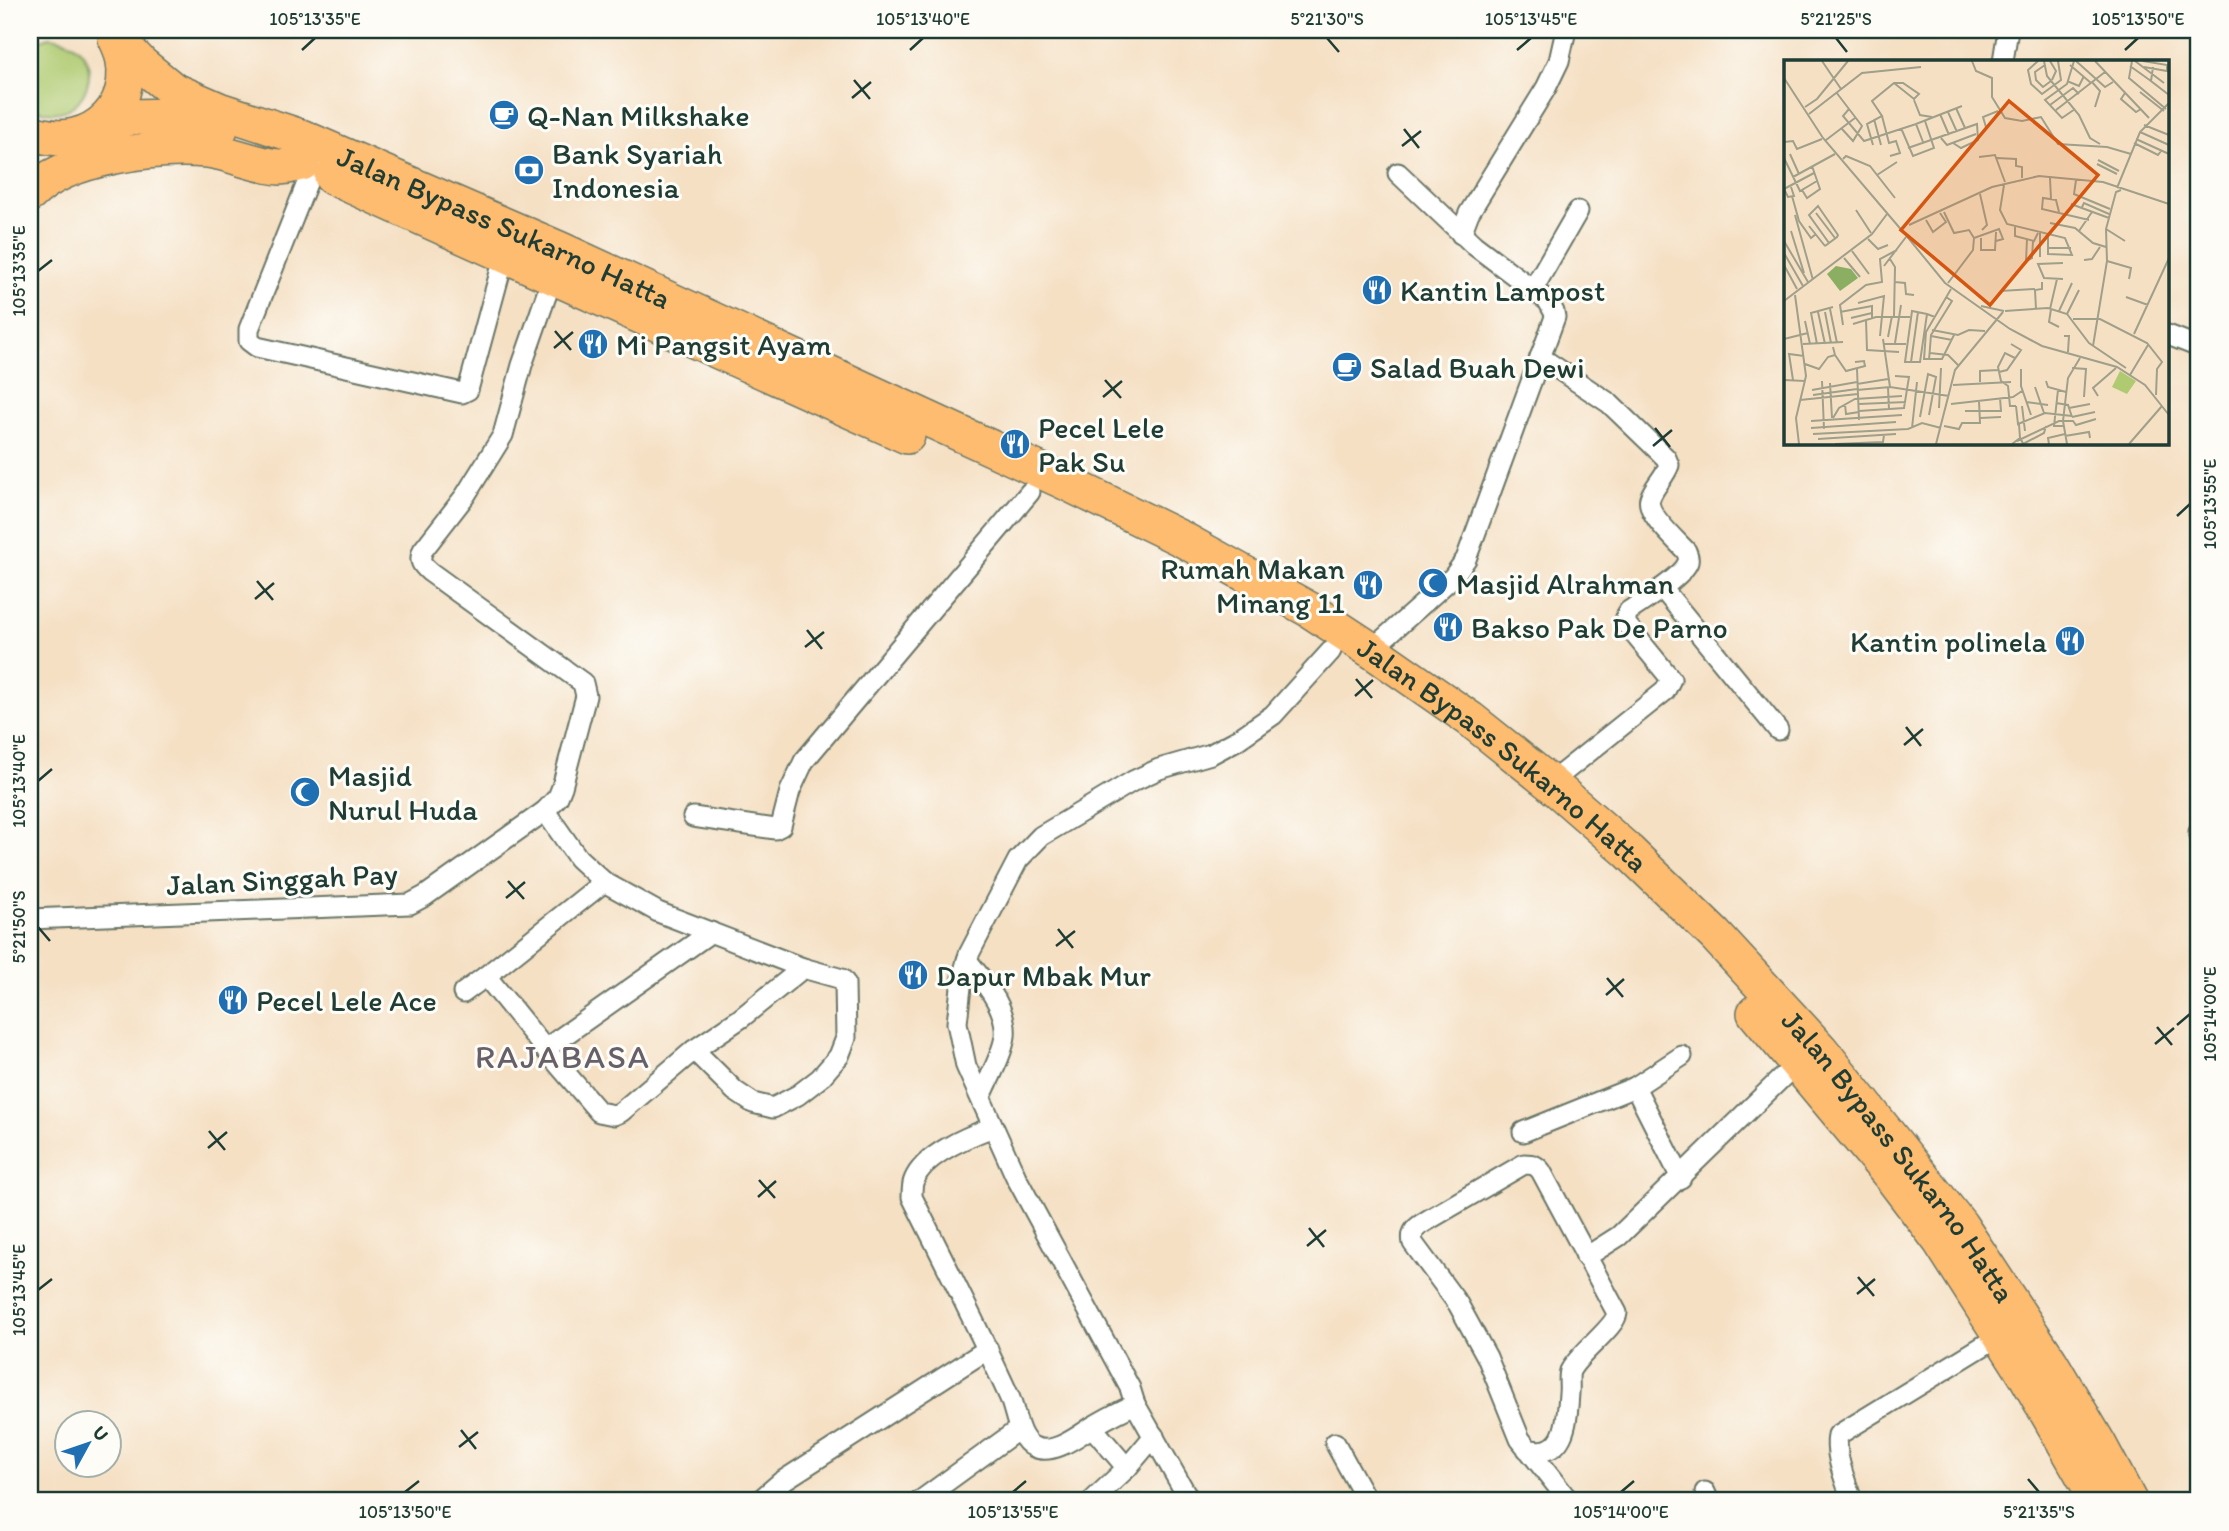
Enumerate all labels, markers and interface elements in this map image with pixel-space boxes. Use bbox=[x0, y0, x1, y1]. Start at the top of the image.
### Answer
text: 105°13'35"E bbox=[269, 8, 361, 30]
text: 105°13'40"E bbox=[876, 8, 970, 30]
text: 5°21'30"S bbox=[1290, 8, 1364, 30]
text: 105°13'45"E bbox=[1485, 8, 1577, 30]
text: 5°21'25"S bbox=[1800, 8, 1872, 30]
text: 105°13'50"E bbox=[2092, 8, 2184, 30]
inset map bbox=[1784, 60, 2170, 444]
place label: Q-Nan Milkshake bbox=[527, 97, 750, 134]
cafe icon: Q-Nan Milkshake bbox=[487, 98, 521, 132]
place label: Bank Syariah Indonesia bbox=[552, 135, 722, 206]
street label: Jalan Bypass Sukarno Hatta bbox=[332, 137, 677, 317]
bank icon: Bank Syariah Indonesia bbox=[512, 153, 546, 187]
text: 105°13'35"E bbox=[8, 225, 30, 317]
place label: Kantin Lampost bbox=[1400, 272, 1605, 309]
restaurant icon: Kantin Lampost bbox=[1360, 273, 1394, 307]
place label: Mi Pangsit Ayam bbox=[616, 326, 831, 363]
restaurant icon: Mi Pangsit Ayam bbox=[576, 327, 610, 361]
place label: Salad Buah Dewi bbox=[1370, 349, 1585, 386]
cafe icon: Salad Buah Dewi bbox=[1330, 350, 1364, 384]
place label: Pecel Lele Pak Su bbox=[1038, 409, 1165, 480]
restaurant icon: Pecel Lele Pak Su bbox=[998, 427, 1032, 461]
text: 105°13'55"E bbox=[2199, 458, 2221, 550]
place label: Rumah Makan Minang 11 bbox=[1160, 550, 1345, 621]
place label: Masjid Alrahman bbox=[1456, 565, 1674, 602]
mosque icon: Masjid Alrahman bbox=[1416, 566, 1450, 600]
restaurant icon: Rumah Makan Minang 11 bbox=[1351, 568, 1385, 602]
place label: Bakso Pak De Parno bbox=[1471, 609, 1728, 646]
restaurant icon: Bakso Pak De Parno bbox=[1431, 610, 1465, 644]
place label: Kantin polinela bbox=[1850, 623, 2047, 660]
restaurant icon: Kantin polinela bbox=[2053, 624, 2087, 658]
street label: Jalan Bypass Sukarno Hatta bbox=[1351, 628, 1657, 880]
text: 105°13'40"E bbox=[8, 734, 30, 828]
place label: Masjid Nurul Huda bbox=[328, 757, 478, 828]
mosque icon: Masjid Nurul Huda bbox=[288, 775, 322, 809]
street label: Jalan Singgah Pay bbox=[165, 854, 399, 904]
text: 5°21'50"S bbox=[8, 890, 30, 964]
place label: Dapur Mbak Mur bbox=[936, 957, 1152, 994]
restaurant icon: Dapur Mbak Mur bbox=[896, 958, 930, 992]
text: 105°14'00"E bbox=[2199, 966, 2221, 1062]
place label: Pecel Lele Ace bbox=[256, 982, 437, 1019]
restaurant icon: Pecel Lele Ace bbox=[216, 983, 250, 1017]
street label: Jalan Bypass Sukarno Hatta bbox=[1774, 1002, 2024, 1309]
district label: RAJABASA bbox=[475, 1037, 651, 1076]
text: 105°13'45"E bbox=[8, 1244, 30, 1336]
north arrow bbox=[52, 1408, 122, 1478]
text: U bbox=[88, 1421, 114, 1446]
text: 105°13'50"E bbox=[359, 1501, 451, 1523]
text: 105°13'55"E bbox=[967, 1501, 1059, 1523]
text: 105°14'00"E bbox=[1573, 1501, 1669, 1523]
text: 5°21'35"S bbox=[2003, 1501, 2075, 1523]

